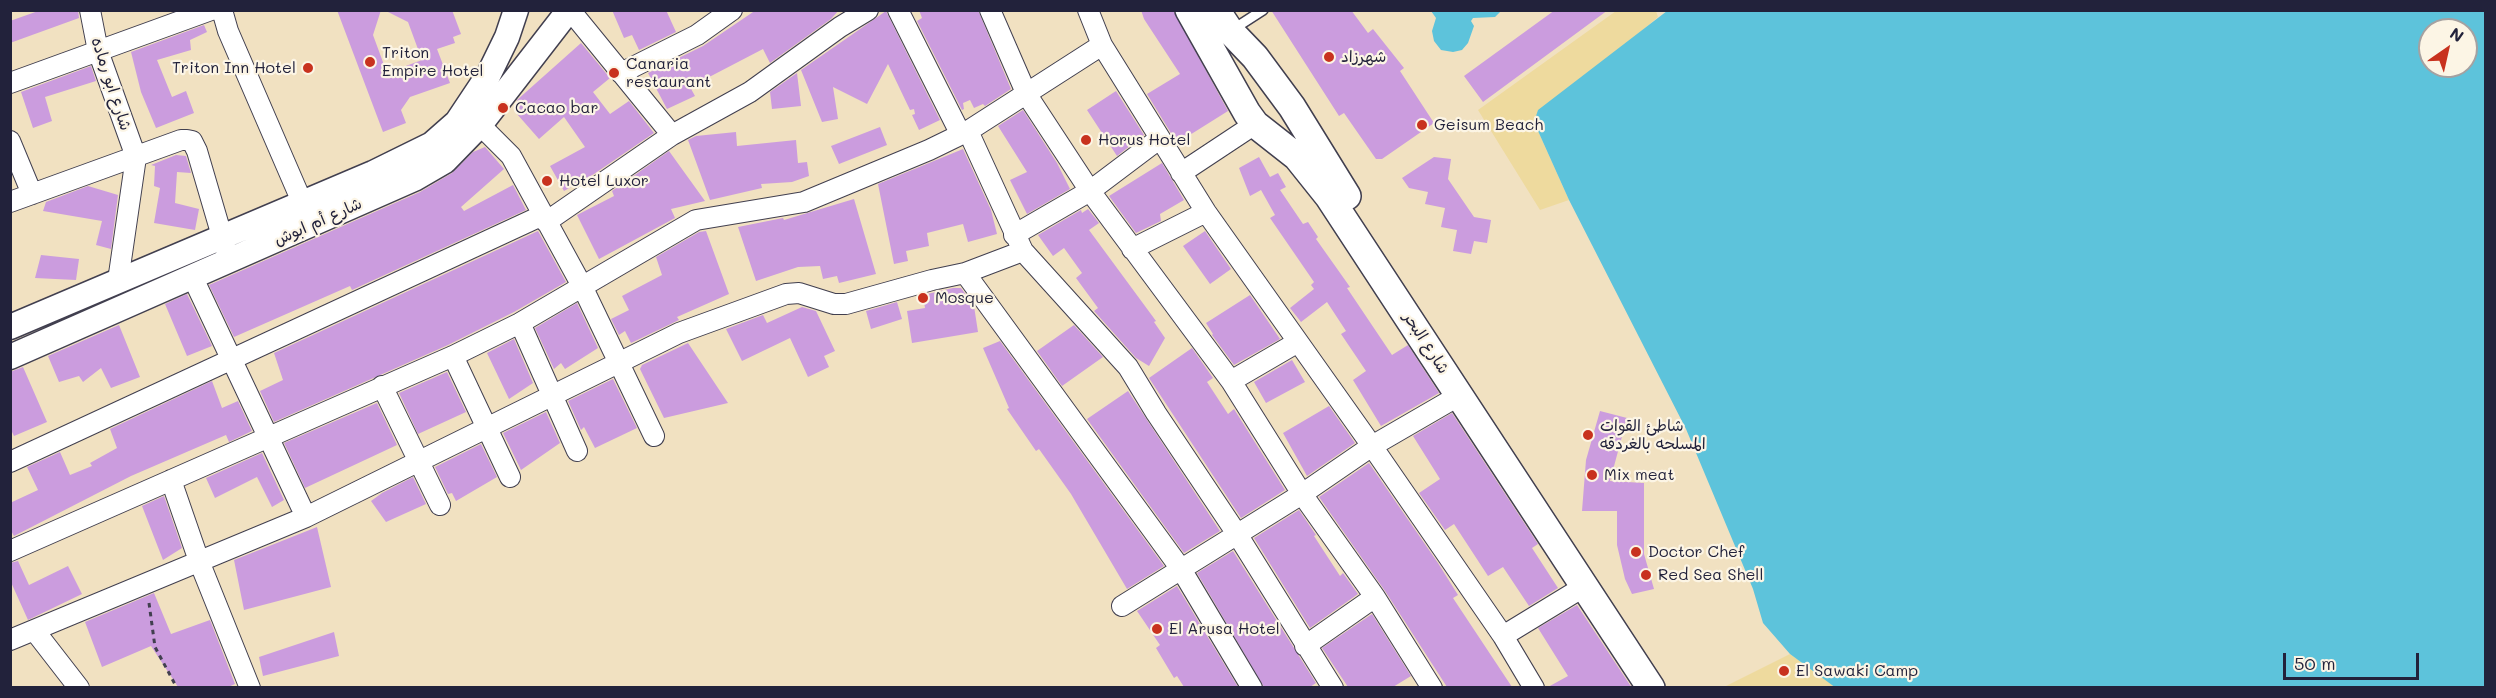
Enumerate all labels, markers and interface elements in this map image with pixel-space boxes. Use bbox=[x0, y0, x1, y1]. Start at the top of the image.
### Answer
north arrow bbox=[2418, 18, 2478, 78]
text: N bbox=[2446, 22, 2468, 46]
street label: شارع ابو رماده bbox=[87, 35, 135, 133]
place label: Triton Empire Hotel bbox=[382, 43, 484, 81]
place label: شهرزاد bbox=[1341, 47, 1386, 67]
marker: شهرزاد bbox=[1322, 50, 1336, 64]
place label: Canaria restaurant bbox=[626, 54, 711, 92]
marker: Triton Empire Hotel bbox=[363, 55, 377, 69]
place label: Triton Inn Hotel bbox=[172, 58, 296, 78]
marker: Triton Inn Hotel bbox=[301, 61, 315, 75]
marker: Canaria restaurant bbox=[607, 66, 621, 80]
place label: Cacao bar bbox=[515, 98, 599, 118]
marker: Cacao bar bbox=[496, 101, 510, 115]
place label: Geisum Beach bbox=[1434, 115, 1543, 135]
marker: Geisum Beach bbox=[1415, 118, 1429, 132]
place label: Horus Hotel bbox=[1098, 130, 1190, 150]
marker: Horus Hotel bbox=[1079, 133, 1093, 147]
place label: Hotel Luxor bbox=[559, 171, 649, 191]
marker: Hotel Luxor bbox=[540, 174, 554, 188]
street label: شارع أم ابوش bbox=[271, 194, 365, 250]
place label: Mosque bbox=[935, 288, 994, 308]
marker: Mosque bbox=[916, 291, 930, 305]
street label: شارع البحر bbox=[1399, 309, 1453, 377]
place label: شاطئ القوات المسلحه بالغردقه bbox=[1600, 416, 1706, 454]
marker: شاطئ القوات المسلحه بالغردقه bbox=[1581, 428, 1595, 442]
place label: Mix meat bbox=[1604, 465, 1675, 485]
marker: Mix meat bbox=[1585, 468, 1599, 482]
place label: Doctor Chef bbox=[1648, 542, 1744, 562]
marker: Doctor Chef bbox=[1629, 545, 1643, 559]
place label: Red Sea Shell bbox=[1658, 565, 1763, 585]
marker: Red Sea Shell bbox=[1639, 568, 1653, 582]
place label: El Arusa Hotel bbox=[1169, 619, 1280, 639]
marker: El Arusa Hotel bbox=[1150, 622, 1164, 636]
scale bar bbox=[2286, 641, 2422, 679]
text: 50 m bbox=[2294, 651, 2336, 675]
place label: El Sawaki Camp bbox=[1796, 661, 1918, 681]
marker: El Sawaki Camp bbox=[1777, 664, 1791, 678]

